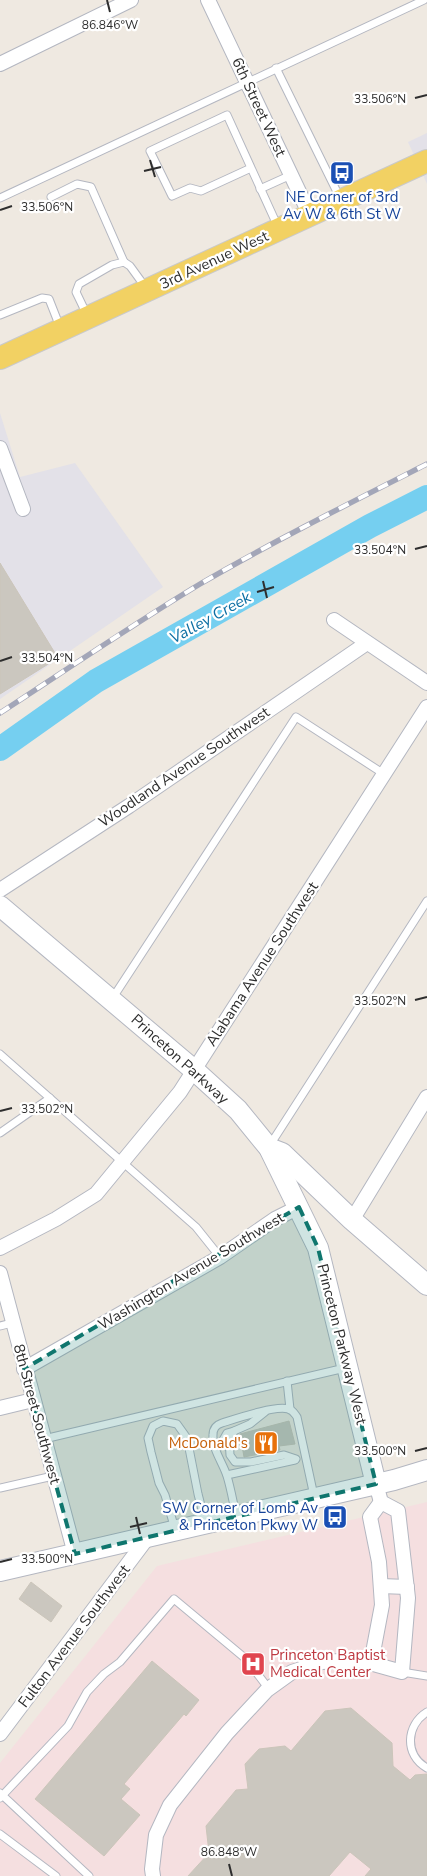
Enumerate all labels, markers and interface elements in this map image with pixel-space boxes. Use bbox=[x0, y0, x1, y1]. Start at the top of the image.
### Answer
text: 86.846°W bbox=[82, 17, 138, 33]
street label: 6th Street West bbox=[227, 54, 291, 161]
text: 33.506°N bbox=[354, 91, 406, 107]
bus stop icon: NE Corner of 3rd Av W & 6th St W bbox=[329, 160, 355, 186]
place label: NE Corner of 3rd Av W & 6th St W bbox=[283, 187, 402, 224]
text: 33.506°N bbox=[21, 199, 73, 215]
street label: 3rd Avenue West bbox=[156, 226, 272, 294]
text: 33.504°N bbox=[354, 542, 406, 558]
water label: Valley Creek bbox=[166, 586, 256, 649]
text: 33.504°N bbox=[21, 650, 73, 666]
street label: Woodland Avenue Southwest bbox=[95, 702, 274, 832]
street label: Alabama Avenue Southwest bbox=[201, 877, 323, 1050]
text: 33.502°N bbox=[354, 993, 406, 1009]
street label: Princeton Parkway bbox=[127, 1010, 233, 1108]
text: 33.502°N bbox=[21, 1101, 73, 1117]
street label: Washington Avenue Southwest bbox=[94, 1207, 288, 1335]
street label: Princeton Parkway West bbox=[312, 1262, 372, 1427]
street label: 8th Street Southwest bbox=[9, 1342, 65, 1487]
restaurant icon: McDonald's bbox=[253, 1430, 279, 1456]
place label: McDonald's bbox=[169, 1433, 248, 1453]
text: 33.500°N bbox=[354, 1443, 406, 1459]
place label: SW Corner of Lomb Av & Princeton Pkwy W bbox=[162, 1498, 318, 1535]
bus stop icon: SW Corner of Lomb Av & Princeton Pkwy W bbox=[322, 1504, 348, 1530]
text: 33.500°N bbox=[21, 1551, 73, 1567]
street label: Fulton Avenue Southwest bbox=[14, 1560, 135, 1712]
place label: Princeton Baptist Medical Center bbox=[270, 1645, 386, 1682]
hospital icon: Princeton Baptist Medical Center bbox=[240, 1651, 266, 1677]
text: 86.848°W bbox=[201, 1844, 257, 1860]

